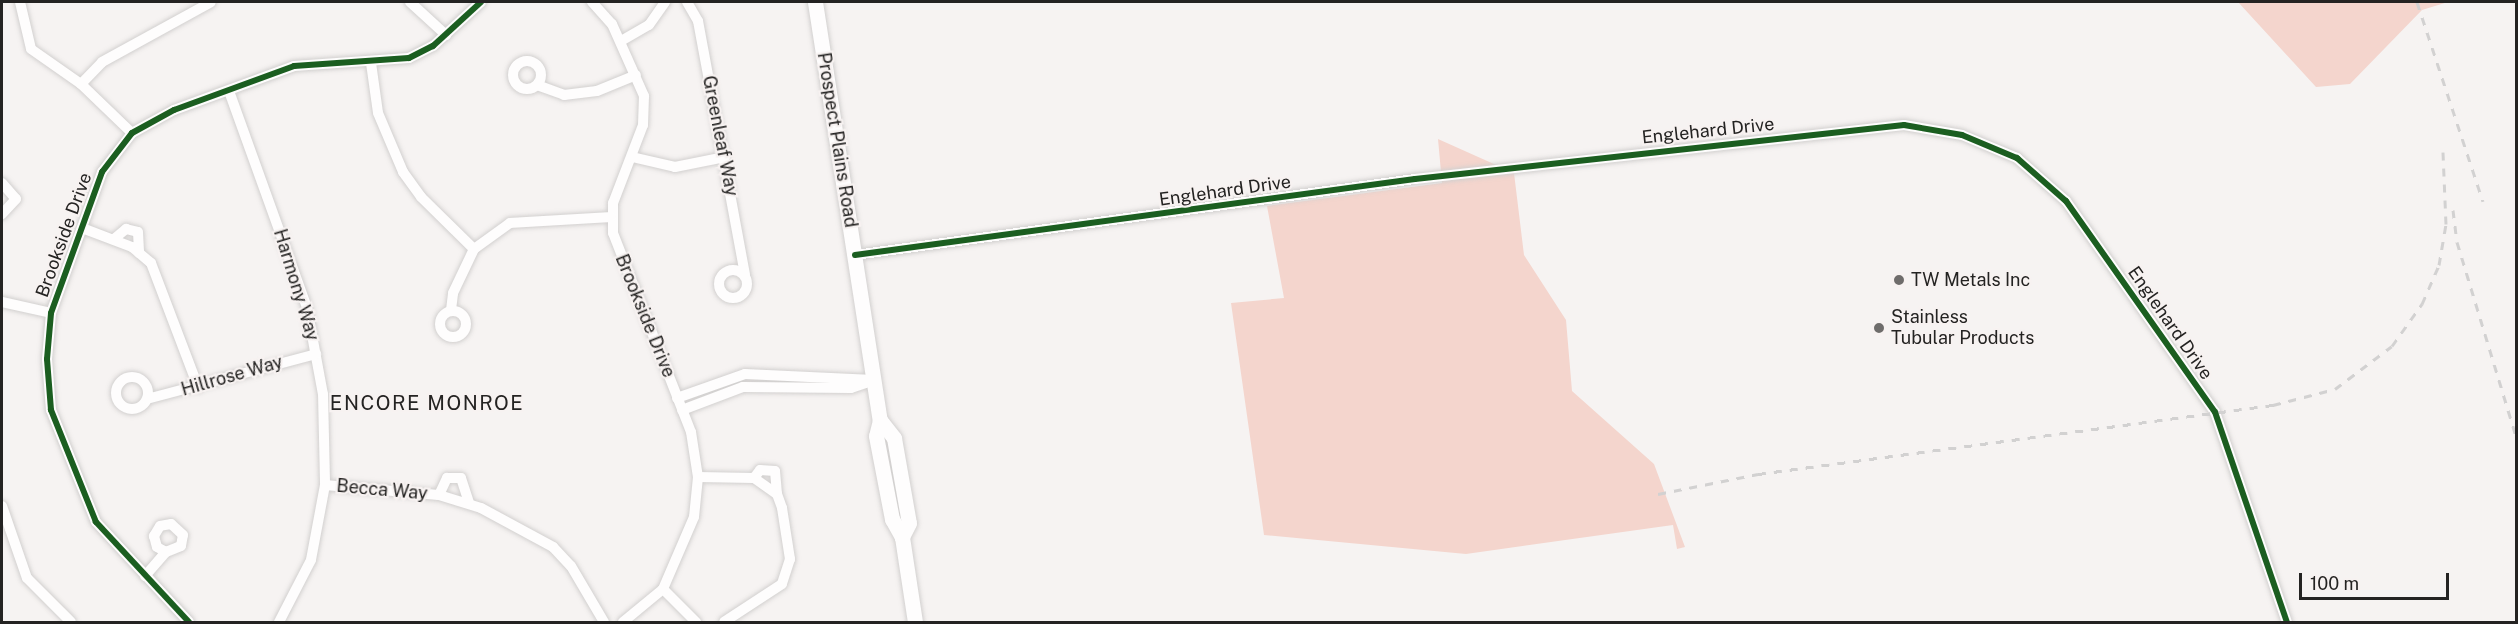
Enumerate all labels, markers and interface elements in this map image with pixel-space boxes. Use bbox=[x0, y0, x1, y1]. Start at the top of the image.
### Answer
street label: Prospect Plains Road bbox=[812, 51, 862, 229]
street label: Greenleaf Way bbox=[698, 74, 742, 198]
street label: Englehard Drive bbox=[1641, 113, 1775, 149]
street label: Brookside Drive bbox=[31, 170, 97, 300]
street label: Englehard Drive bbox=[1158, 171, 1292, 211]
street label: Harmony Way bbox=[269, 226, 323, 344]
street label: Brookside Drive bbox=[610, 251, 680, 381]
street label: Englehard Drive bbox=[2123, 262, 2217, 384]
place label: TW Metals Inc bbox=[1911, 269, 2030, 291]
marker: TW Metals Inc bbox=[1892, 273, 1906, 287]
place label: Stainless Tubular Products bbox=[1891, 307, 2034, 350]
marker: Stainless Tubular Products bbox=[1872, 321, 1886, 335]
street label: Hillrose Way bbox=[178, 351, 286, 401]
district label: ENCORE MONROE bbox=[330, 391, 524, 415]
street label: Becca Way bbox=[335, 475, 429, 505]
scale bar bbox=[2302, 561, 2452, 599]
text: 100 m bbox=[2310, 573, 2359, 594]

